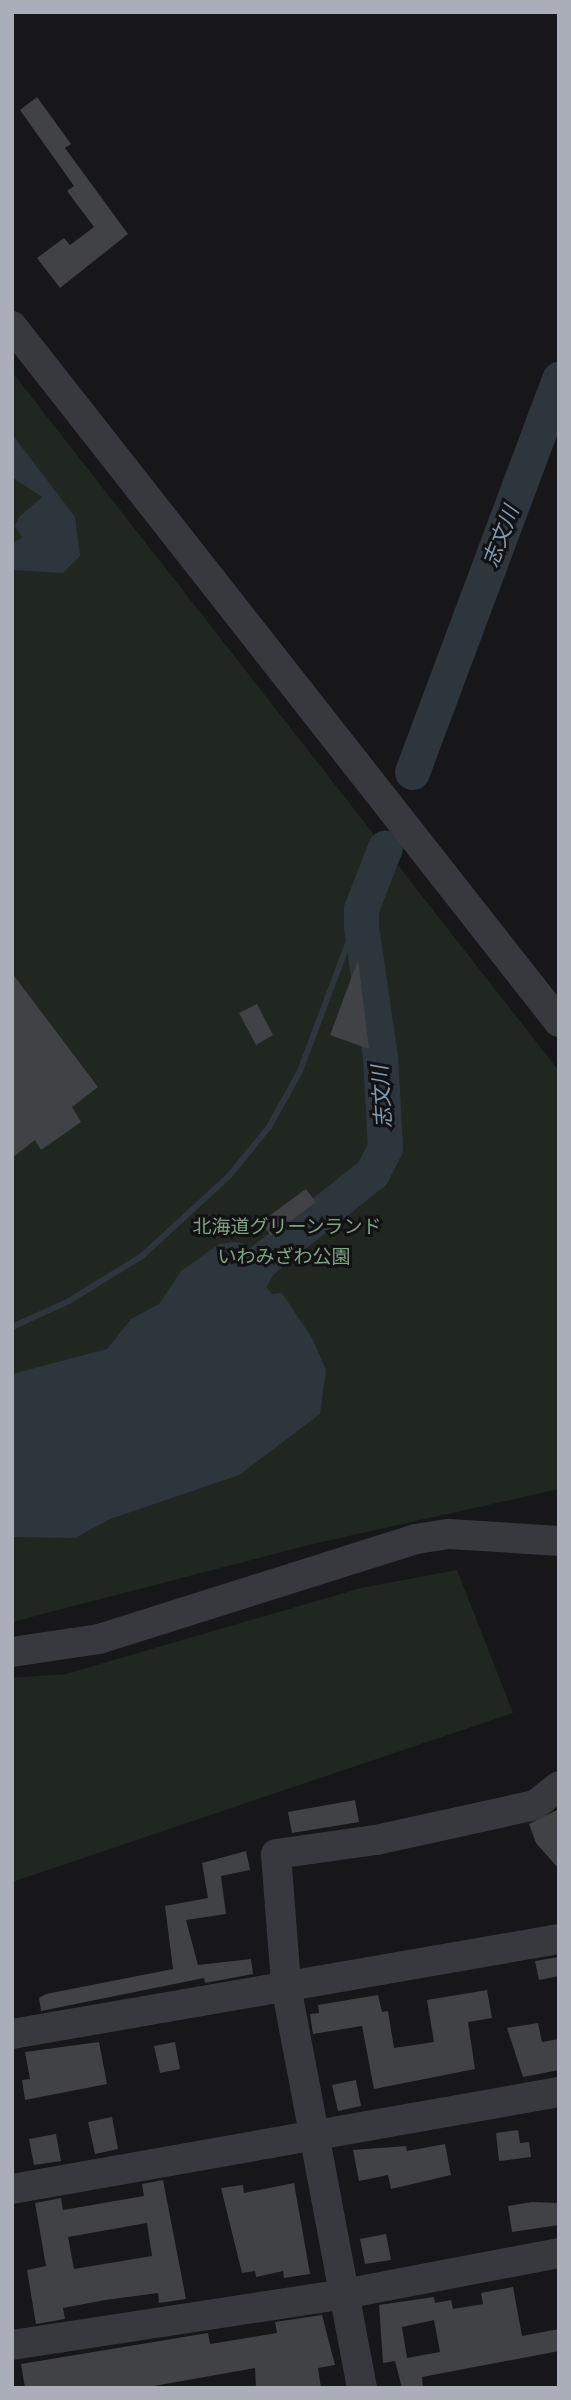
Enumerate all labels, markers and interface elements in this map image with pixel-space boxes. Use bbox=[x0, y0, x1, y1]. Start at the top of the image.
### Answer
water label: 志文川 bbox=[477, 502, 523, 570]
water label: 志文川 bbox=[366, 1065, 396, 1129]
park label: 北海道グリーンランド bbox=[192, 1215, 382, 1237]
park label: いわみざわ公園 bbox=[218, 1245, 350, 1267]

